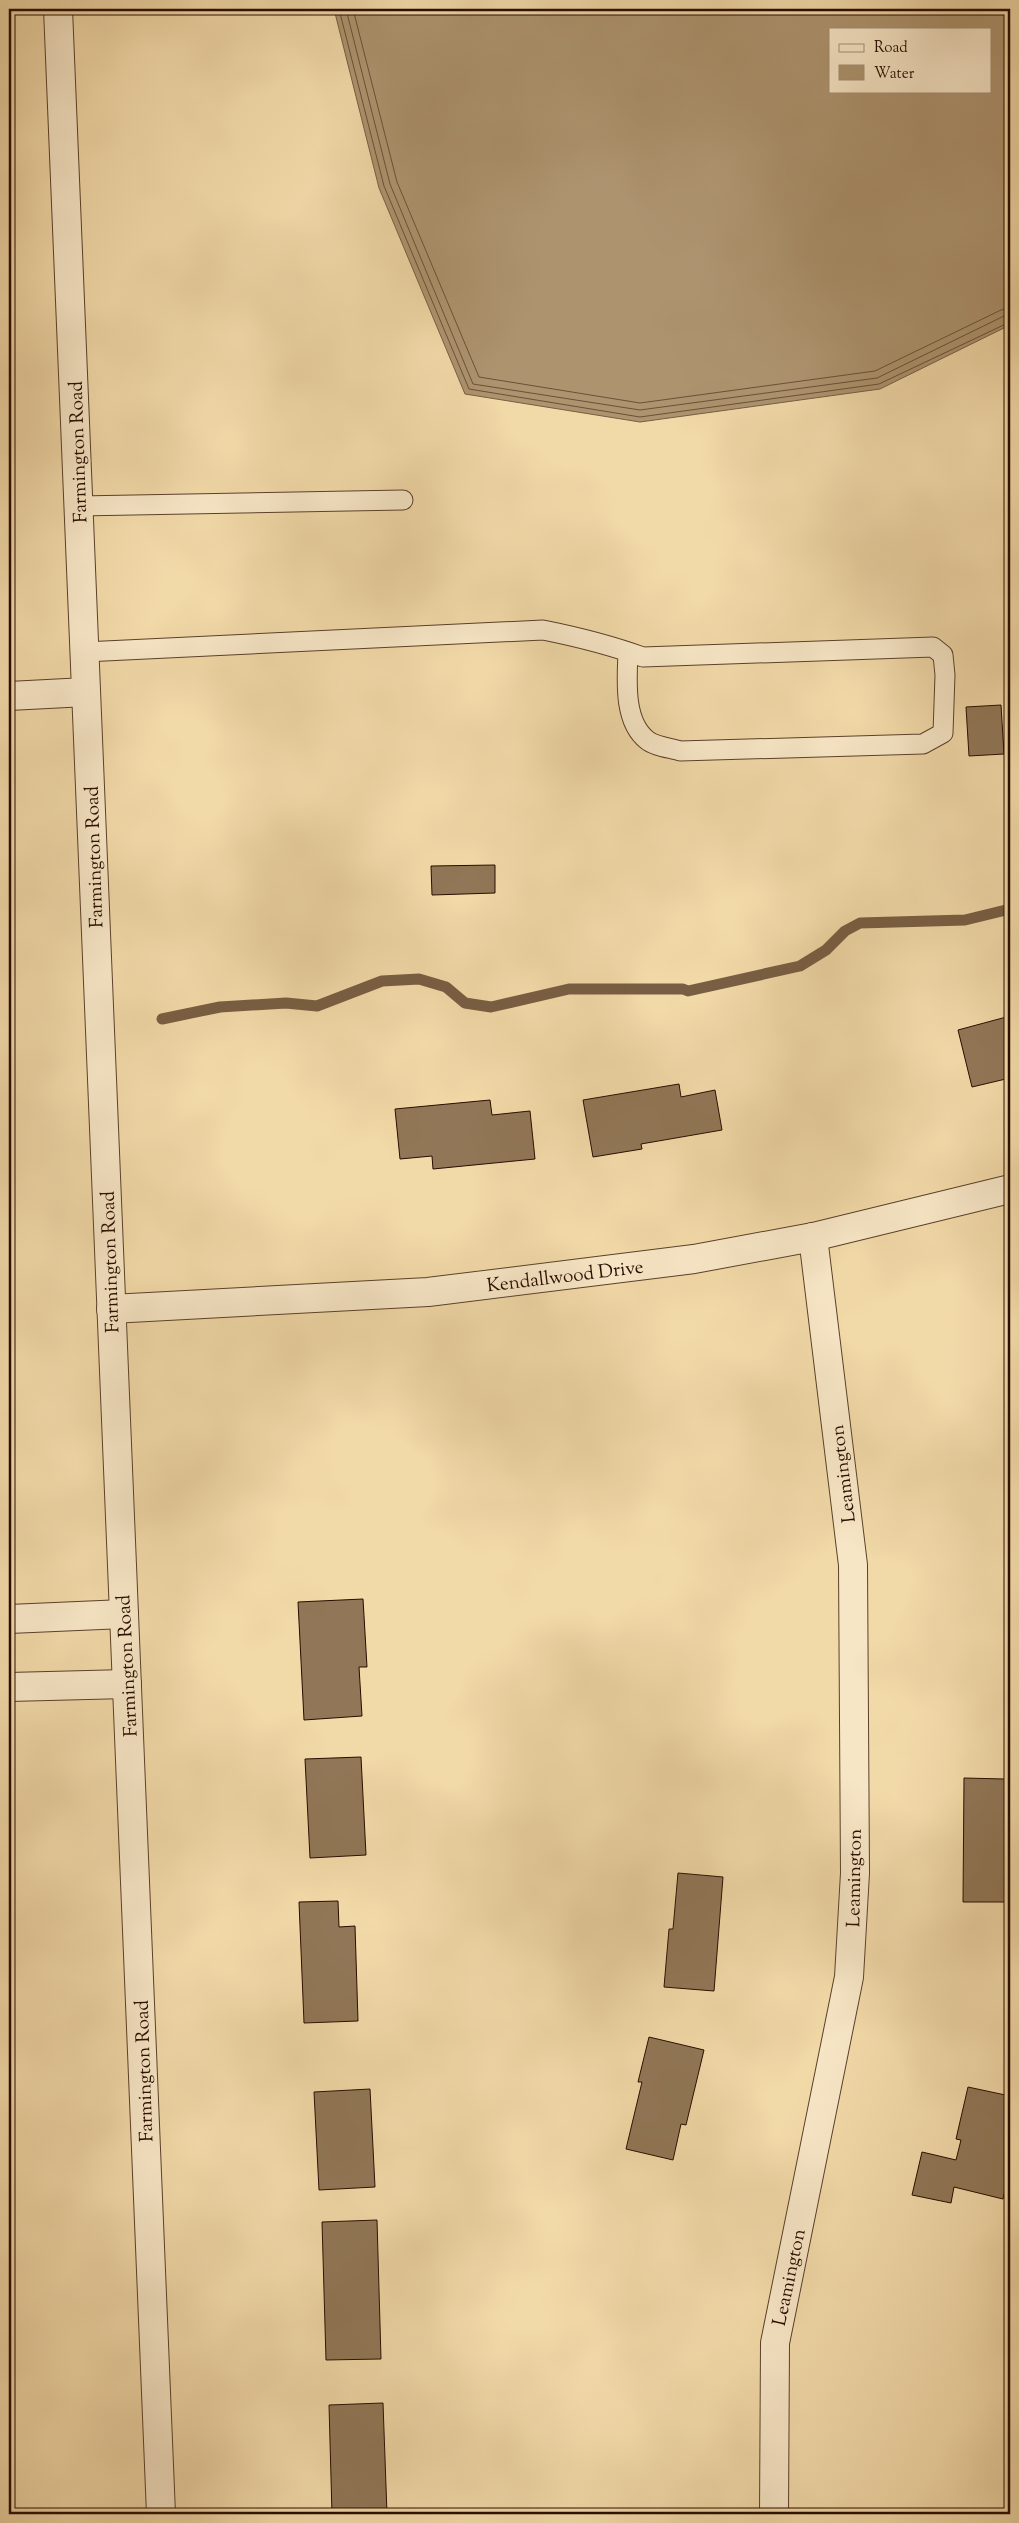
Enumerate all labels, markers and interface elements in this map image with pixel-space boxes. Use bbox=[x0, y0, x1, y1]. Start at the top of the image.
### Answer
legend bbox=[829, 28, 992, 92]
text: Road bbox=[874, 38, 908, 59]
text: Water bbox=[874, 64, 915, 85]
street label: Farmington Road bbox=[64, 380, 95, 523]
street label: Farmington Road bbox=[80, 785, 111, 928]
street label: Farmington Road bbox=[96, 1190, 127, 1333]
street label: Kendallwood Drive bbox=[485, 1254, 645, 1300]
street label: Leamington bbox=[825, 1423, 864, 1524]
street label: Farmington Road bbox=[111, 1594, 146, 1738]
street label: Leamington bbox=[841, 1829, 870, 1928]
street label: Farmington Road bbox=[130, 1999, 161, 2142]
street label: Leamington bbox=[767, 2226, 814, 2329]

